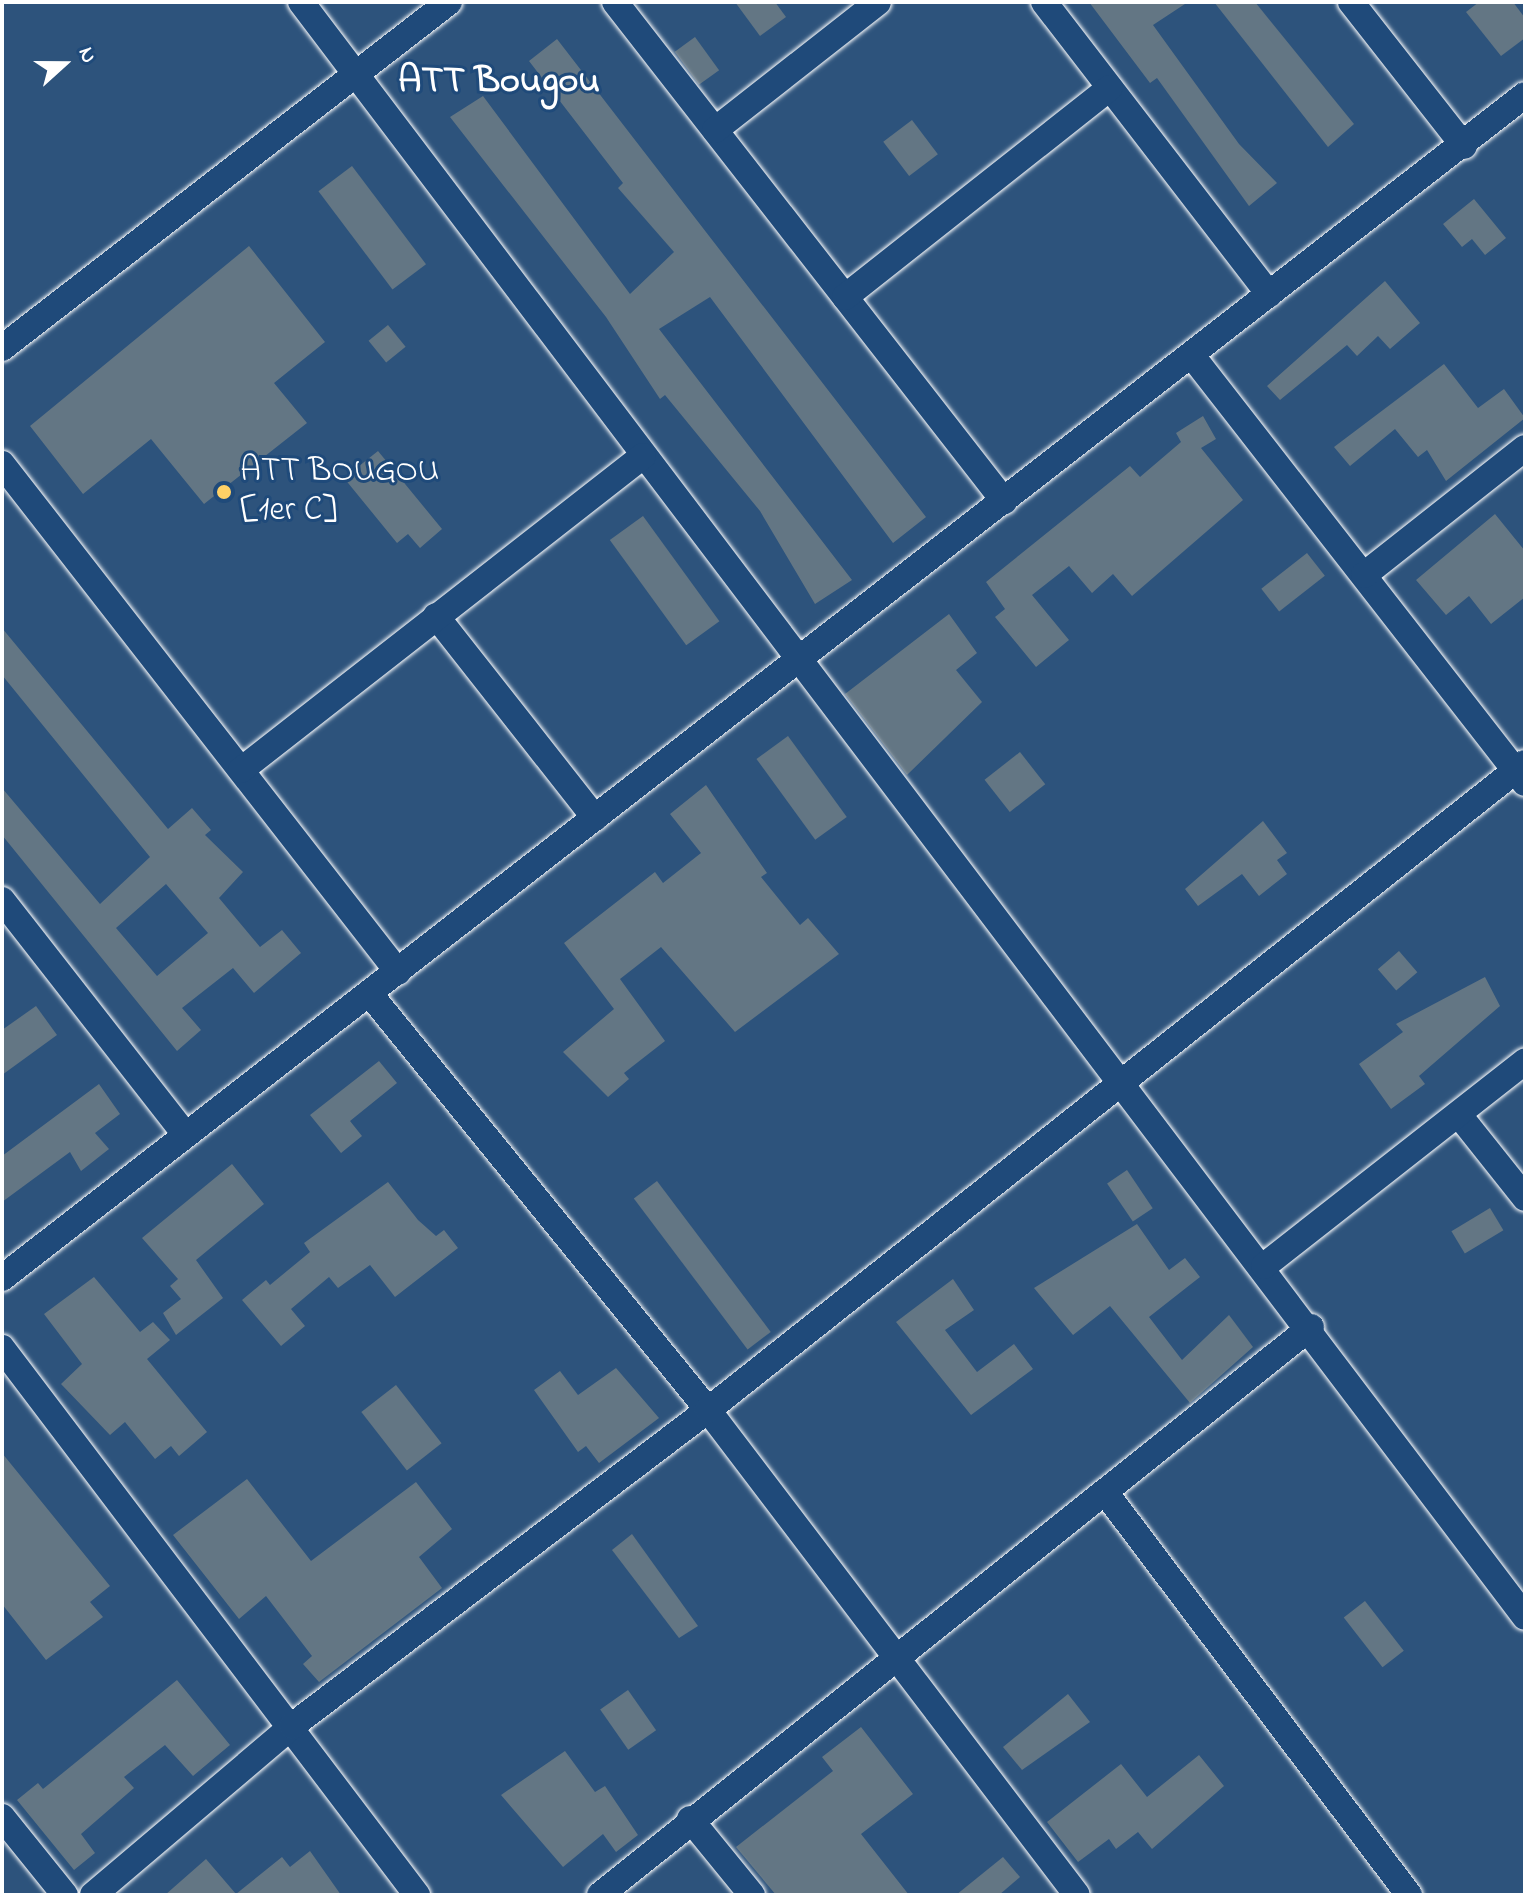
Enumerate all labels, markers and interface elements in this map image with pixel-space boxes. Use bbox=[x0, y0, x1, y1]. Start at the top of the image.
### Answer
north arrow bbox=[24, 24, 104, 104]
text: N bbox=[69, 43, 104, 68]
district label: ATT Bougou bbox=[398, 60, 600, 106]
place label: ATT BOUGOU [1er C] bbox=[240, 452, 439, 532]
marker: ATT BOUGOU [1er C] bbox=[215, 483, 233, 501]

